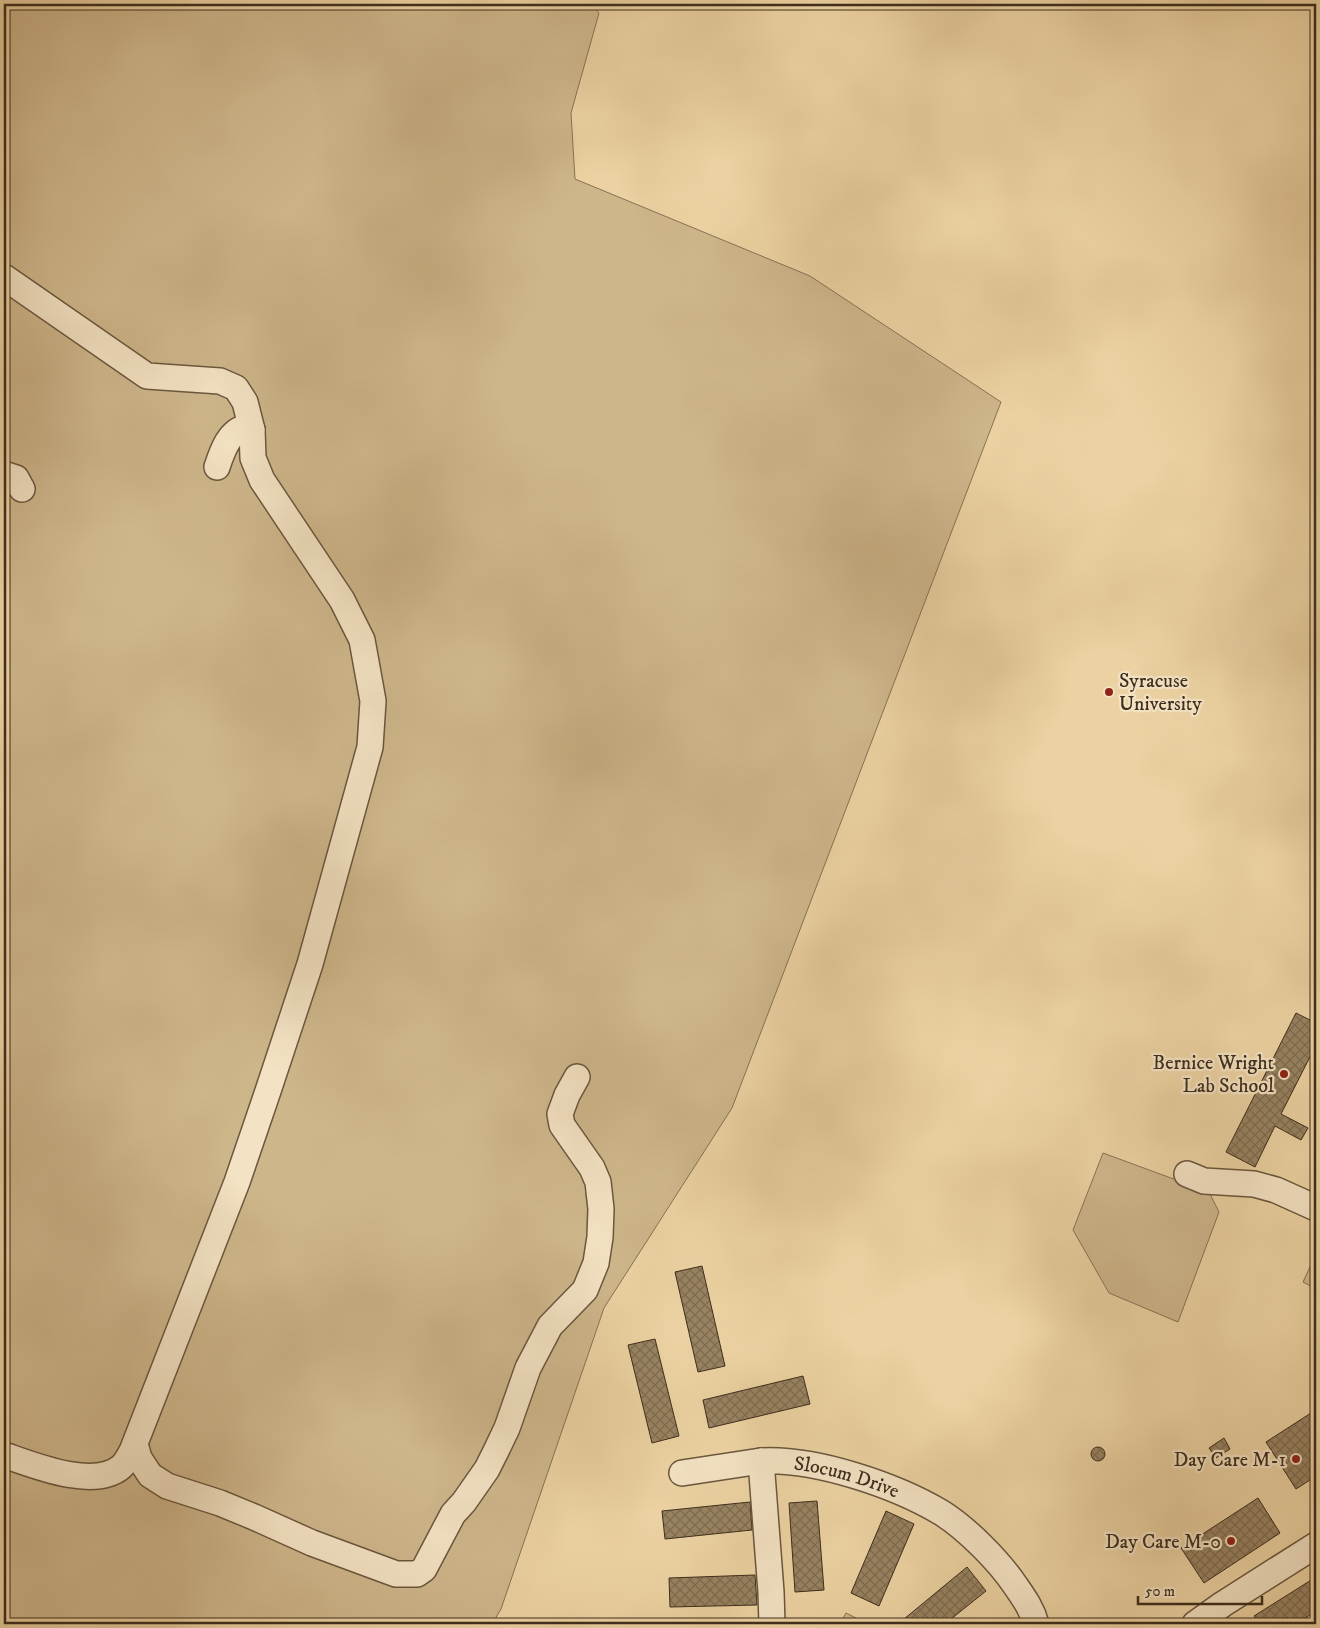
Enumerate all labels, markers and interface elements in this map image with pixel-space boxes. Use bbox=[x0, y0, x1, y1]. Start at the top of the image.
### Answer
place label: Syracuse University bbox=[1119, 669, 1202, 717]
marker: Syracuse University bbox=[1103, 686, 1115, 698]
place label: Bernice Wright Lab School bbox=[1152, 1051, 1274, 1099]
marker: Bernice Wright Lab School bbox=[1278, 1068, 1290, 1080]
place label: Day Care M-1 bbox=[1173, 1448, 1286, 1473]
street label: Slocum Drive bbox=[792, 1451, 903, 1504]
marker: Day Care M-1 bbox=[1290, 1453, 1302, 1465]
place label: Day Care M-0 bbox=[1105, 1530, 1221, 1555]
marker: Day Care M-0 bbox=[1225, 1535, 1237, 1547]
scale bar bbox=[1138, 1573, 1261, 1605]
text: 50 m bbox=[1145, 1582, 1175, 1601]

